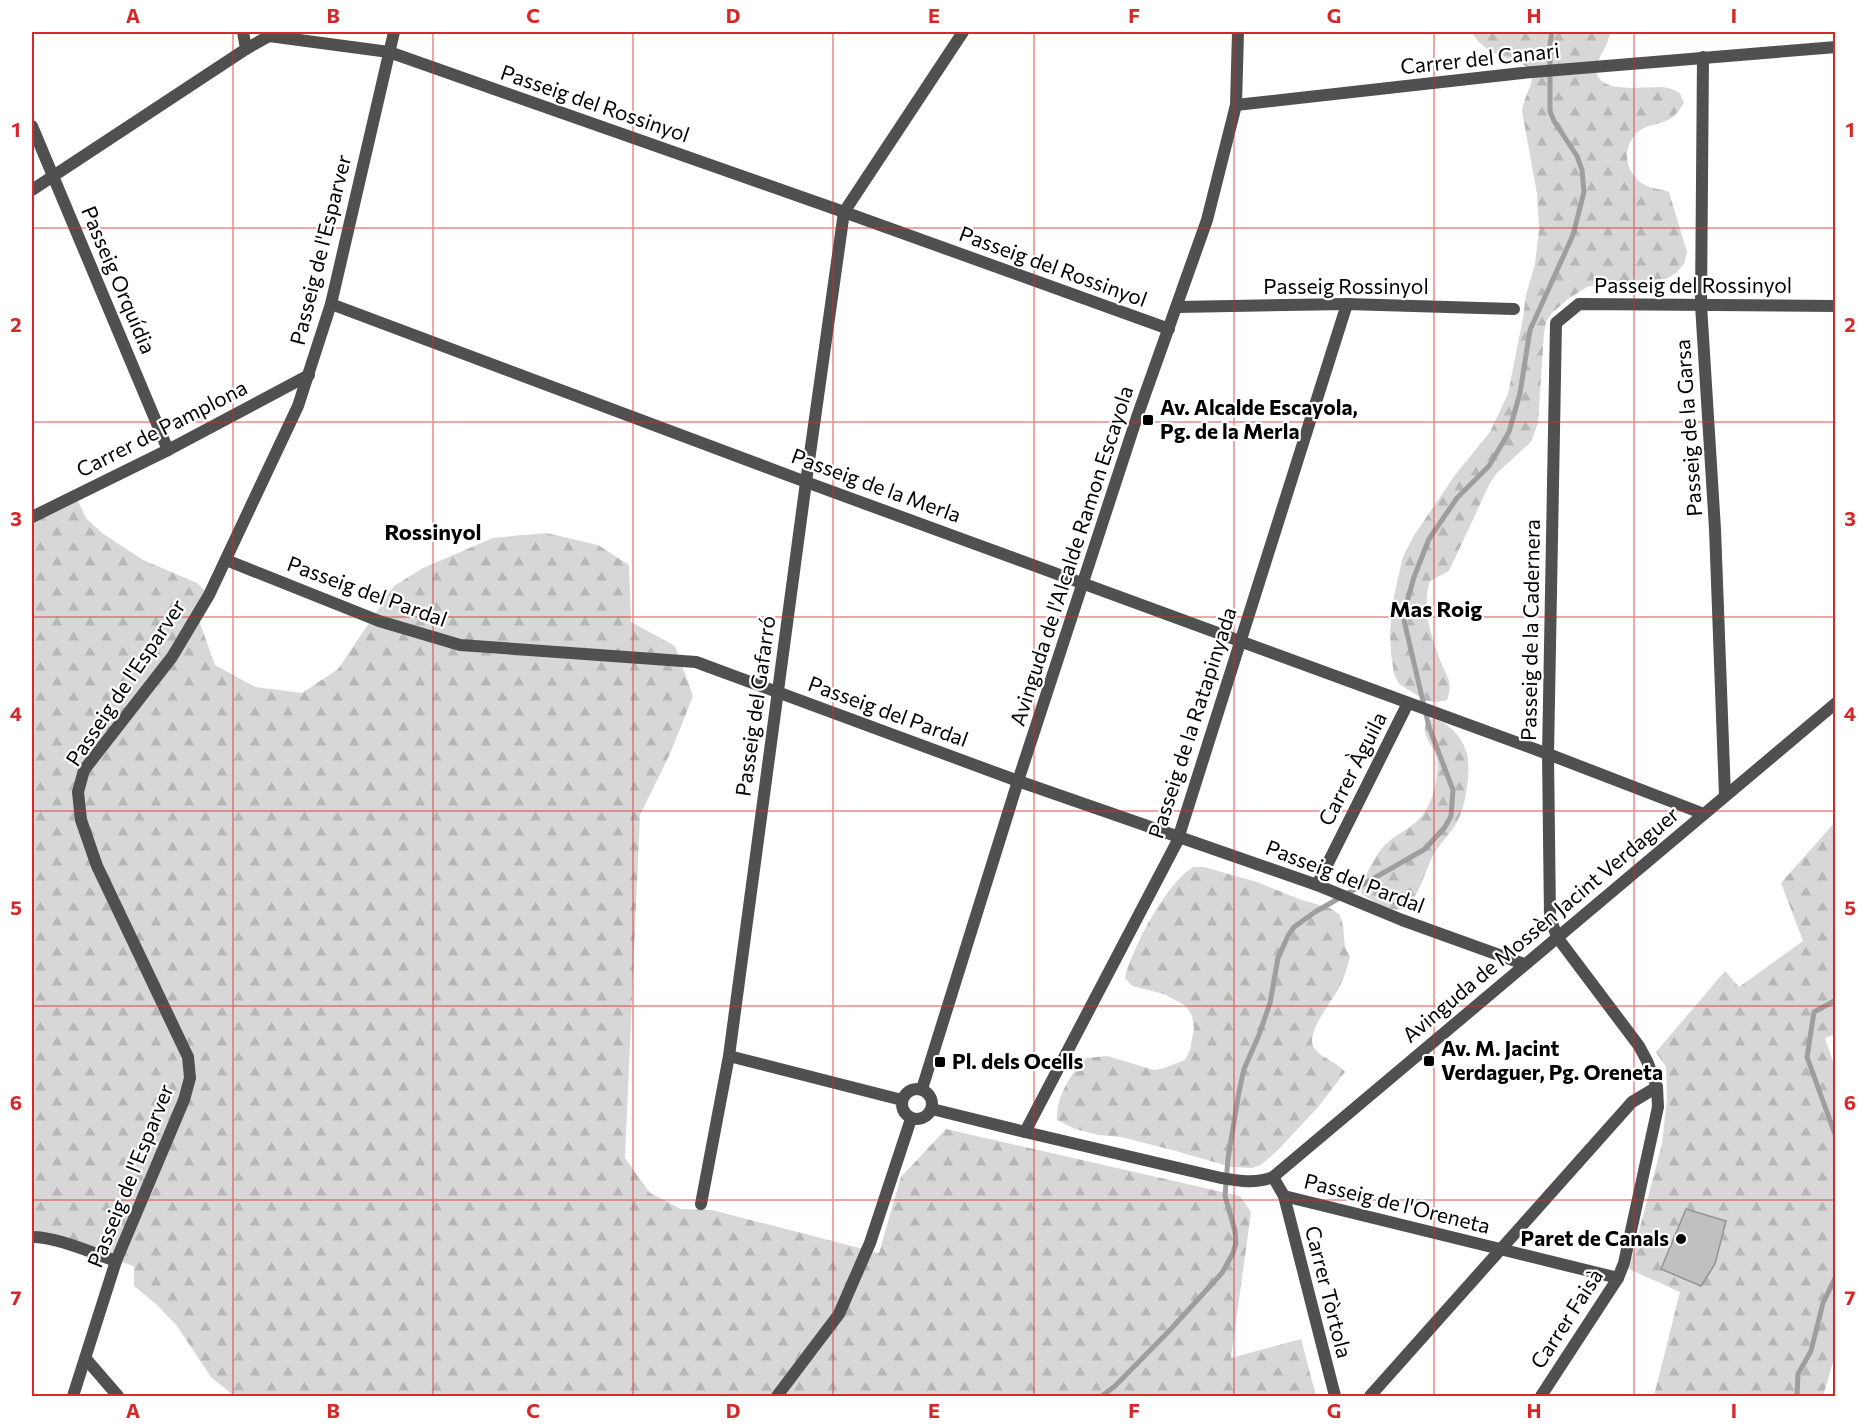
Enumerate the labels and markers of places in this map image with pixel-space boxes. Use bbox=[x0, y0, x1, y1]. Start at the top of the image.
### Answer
place label: Av. Alcalde Escayola, Pg. de la Merla bbox=[1160, 394, 1358, 443]
marker: Av. Alcalde Escayola, Pg. de la Merla bbox=[1141, 413, 1155, 427]
place label: Av. M. Jacint Verdaguer, Pg. Oreneta bbox=[1441, 1035, 1663, 1084]
place label: Pl. dels Ocells bbox=[952, 1048, 1084, 1073]
marker: Av. M. Jacint Verdaguer, Pg. Oreneta bbox=[1422, 1054, 1436, 1068]
marker: Pl. dels Ocells bbox=[933, 1055, 947, 1069]
place label: Paret de Canals bbox=[1521, 1225, 1669, 1250]
marker: Paret de Canals bbox=[1674, 1232, 1688, 1246]

